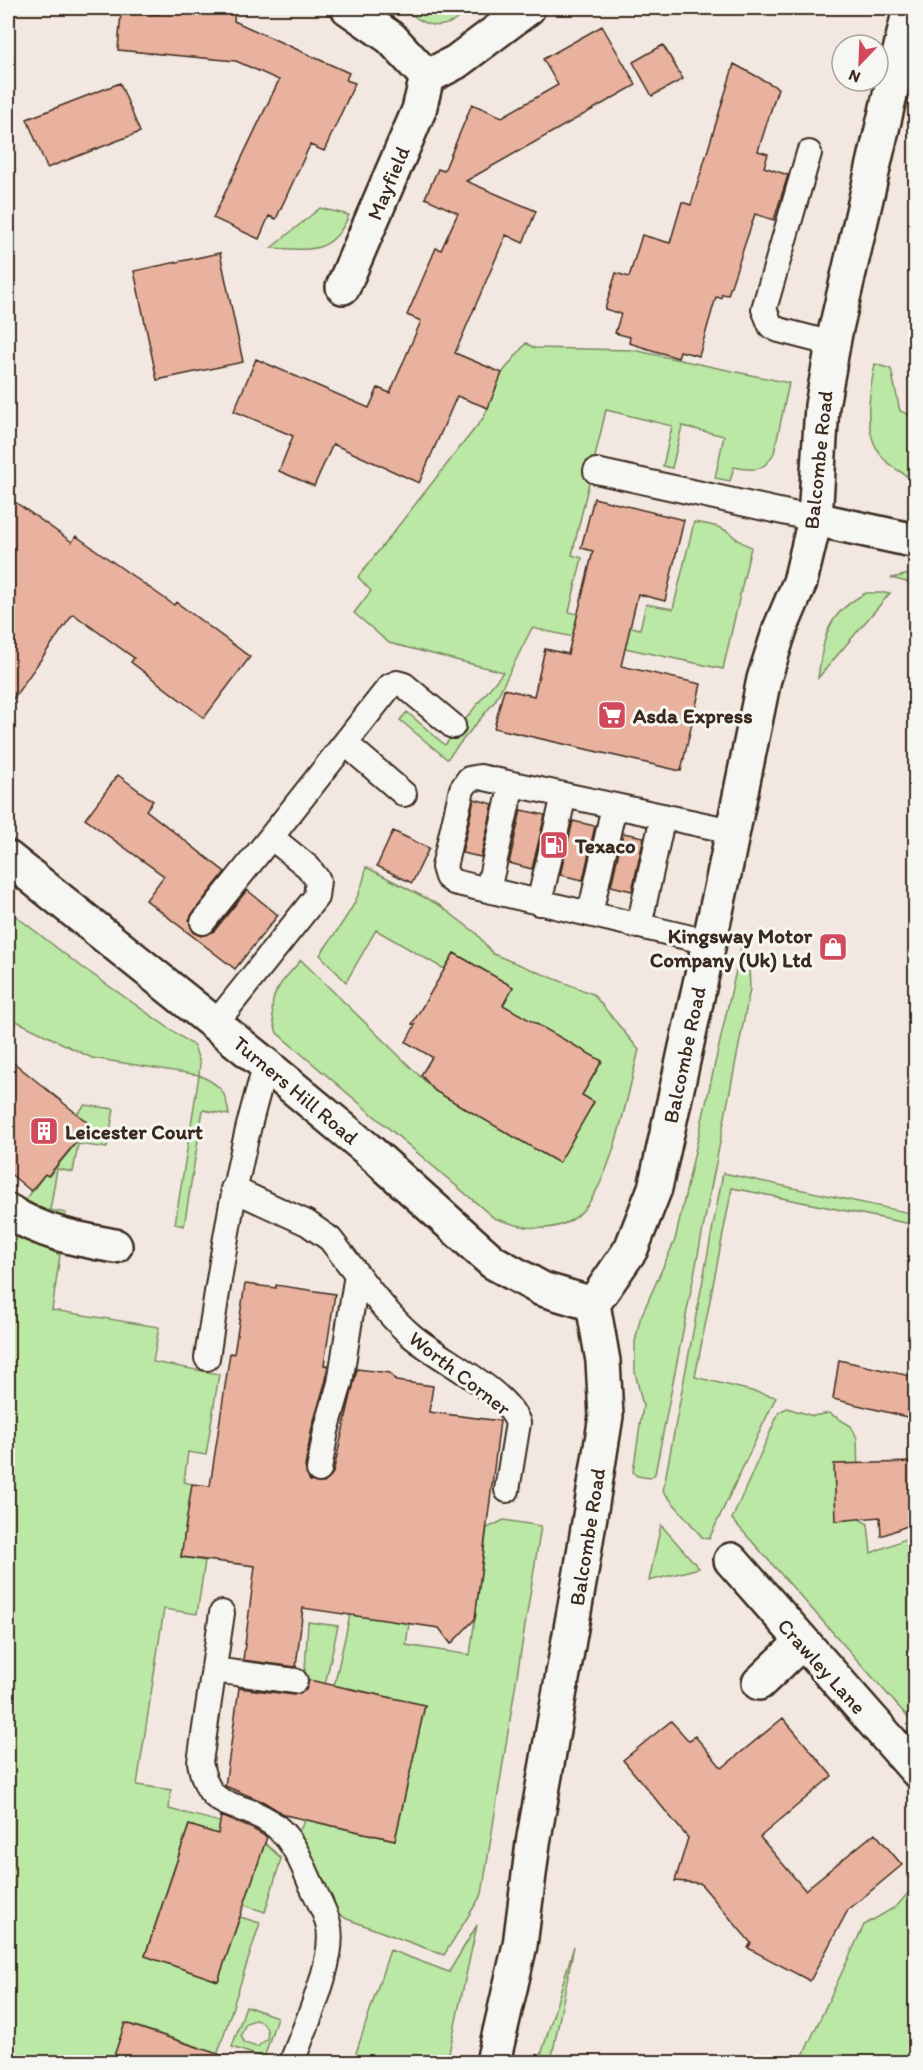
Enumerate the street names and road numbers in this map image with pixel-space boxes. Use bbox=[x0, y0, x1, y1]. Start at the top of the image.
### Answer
street label: Mayfield bbox=[361, 142, 415, 224]
street label: Balcombe Road bbox=[798, 390, 838, 530]
street label: Balcombe Road bbox=[657, 984, 711, 1126]
street label: Turners Hill Road bbox=[228, 1030, 364, 1150]
street label: Worth Corner bbox=[404, 1326, 516, 1421]
street label: Balcombe Road bbox=[564, 1466, 610, 1608]
street label: Crawley Lane bbox=[773, 1613, 871, 1719]

